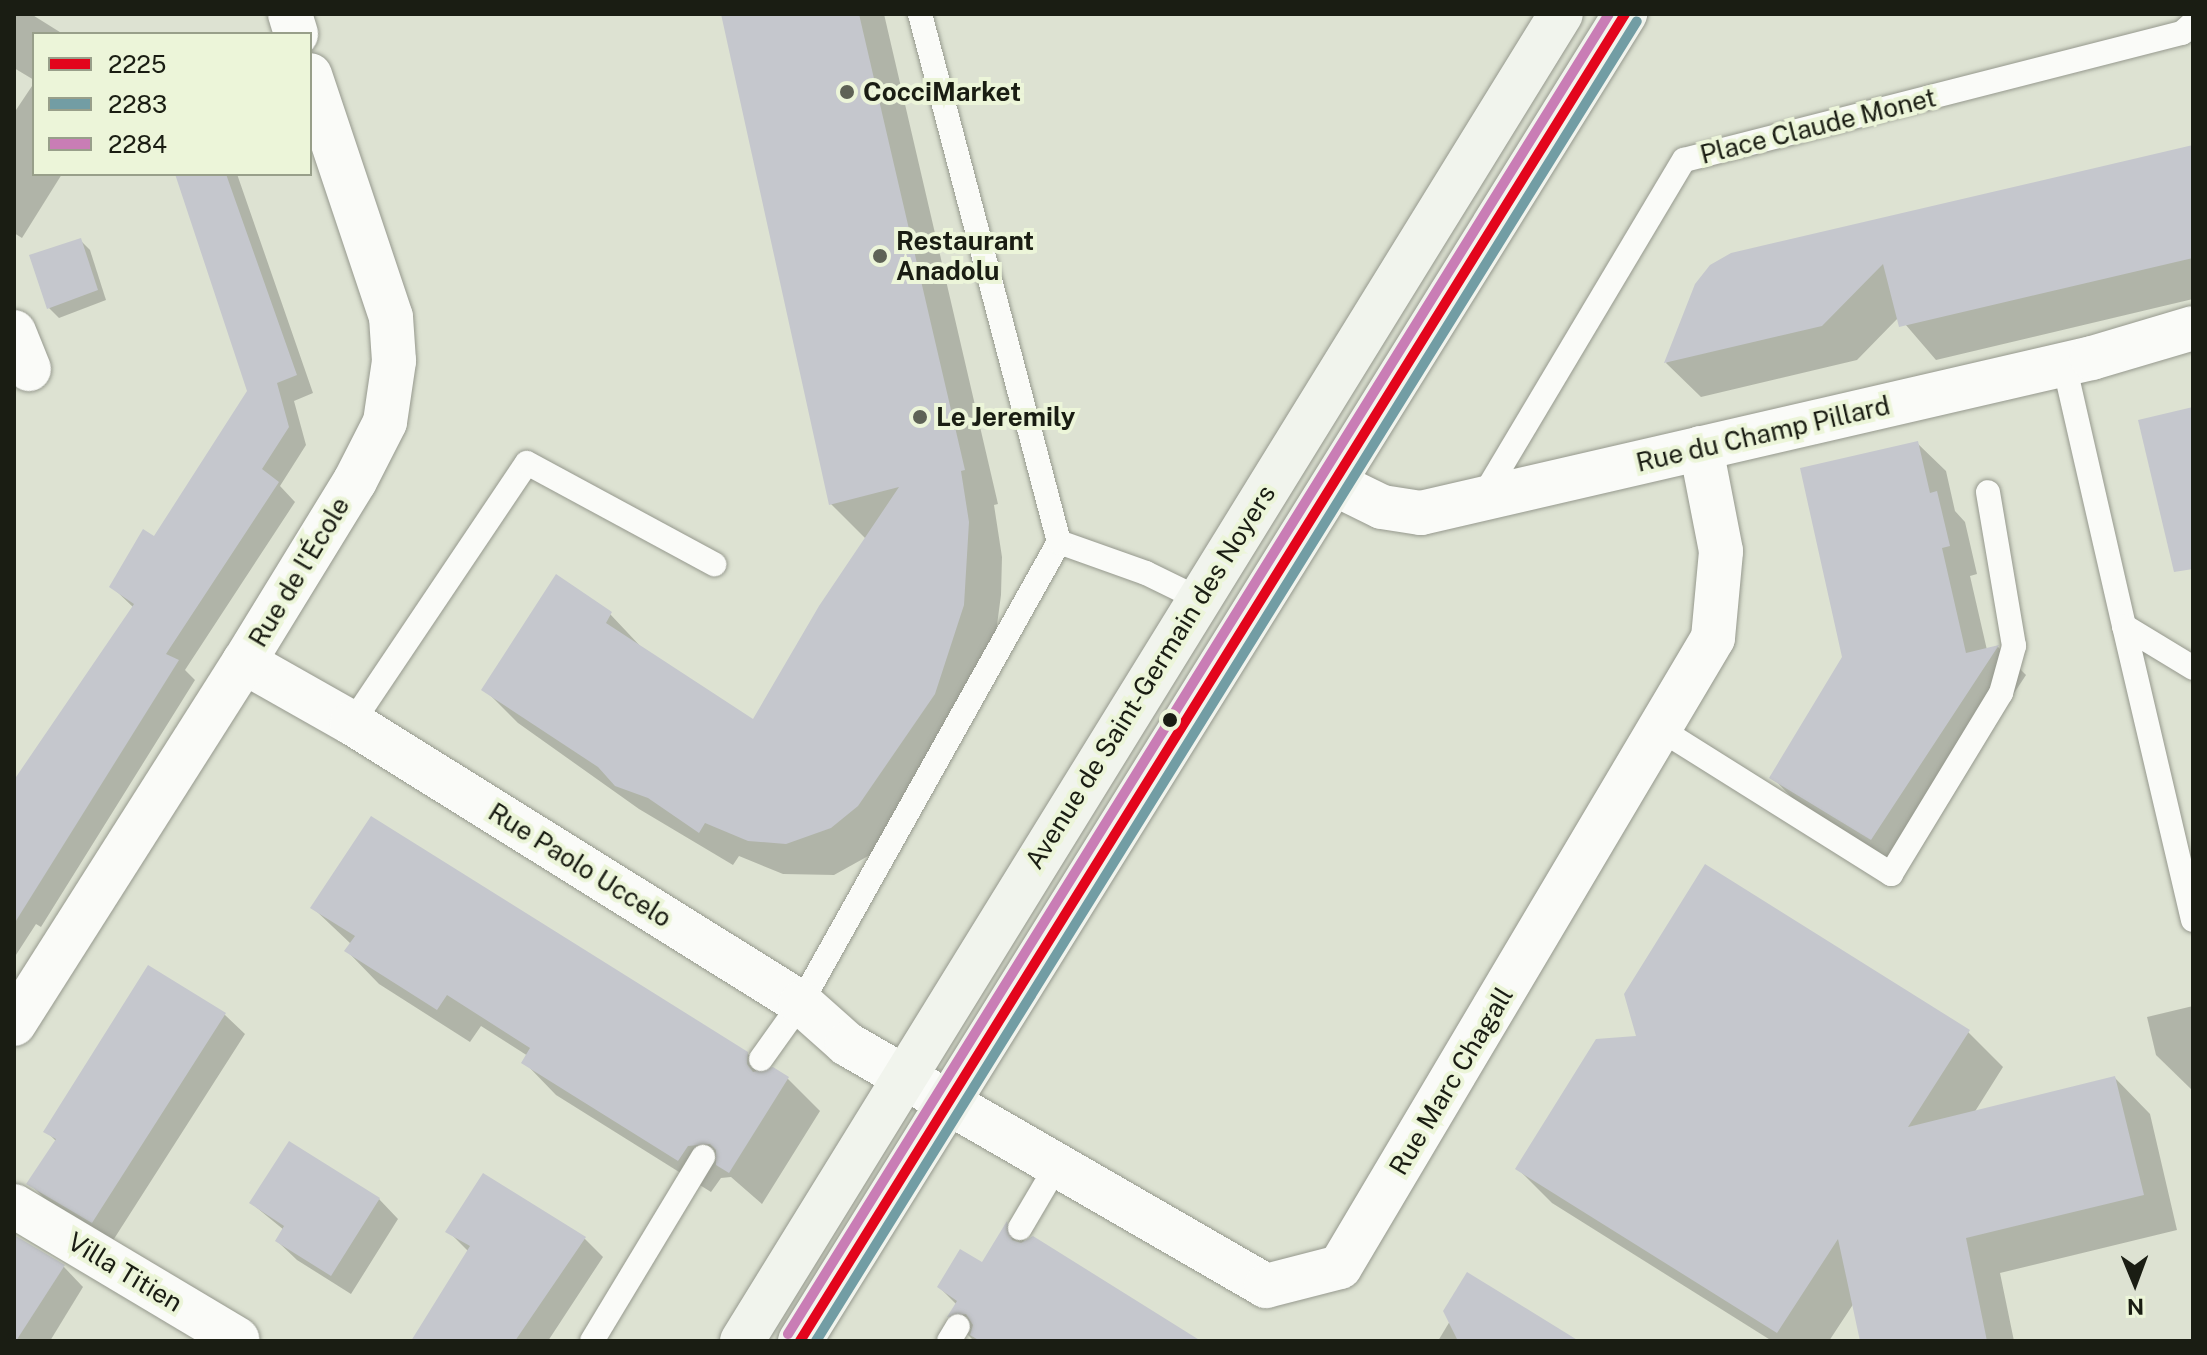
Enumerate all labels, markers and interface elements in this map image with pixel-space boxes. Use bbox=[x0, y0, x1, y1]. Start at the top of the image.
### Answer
legend bbox=[32, 32, 312, 176]
text: 2225 bbox=[108, 50, 166, 78]
place label: CocciMarket bbox=[863, 76, 1021, 108]
street label: Place Claude Monet bbox=[1697, 82, 1939, 170]
marker: CocciMarket bbox=[838, 83, 856, 101]
text: 2283 bbox=[108, 90, 167, 118]
text: 2284 bbox=[108, 130, 167, 158]
place label: Restaurant Anadolu bbox=[896, 225, 1034, 286]
marker: Restaurant Anadolu bbox=[871, 247, 889, 265]
street label: Rue du Champ Pillard bbox=[1633, 390, 1893, 478]
place label: Le Jeremily bbox=[936, 401, 1076, 433]
marker: Le Jeremily bbox=[911, 408, 929, 426]
street label: Avenue de Saint-Germain des Noyers bbox=[1018, 479, 1282, 875]
street label: Rue de l'École bbox=[242, 491, 356, 653]
unlabelled marker bbox=[1162, 712, 1178, 728]
street label: Rue Paolo Uccelo bbox=[483, 796, 677, 934]
street label: Rue Marc Chagall bbox=[1383, 981, 1519, 1181]
street label: Villa Titien bbox=[62, 1226, 188, 1318]
north arrow bbox=[2095, 1243, 2175, 1323]
text: N bbox=[2127, 1294, 2144, 1320]

